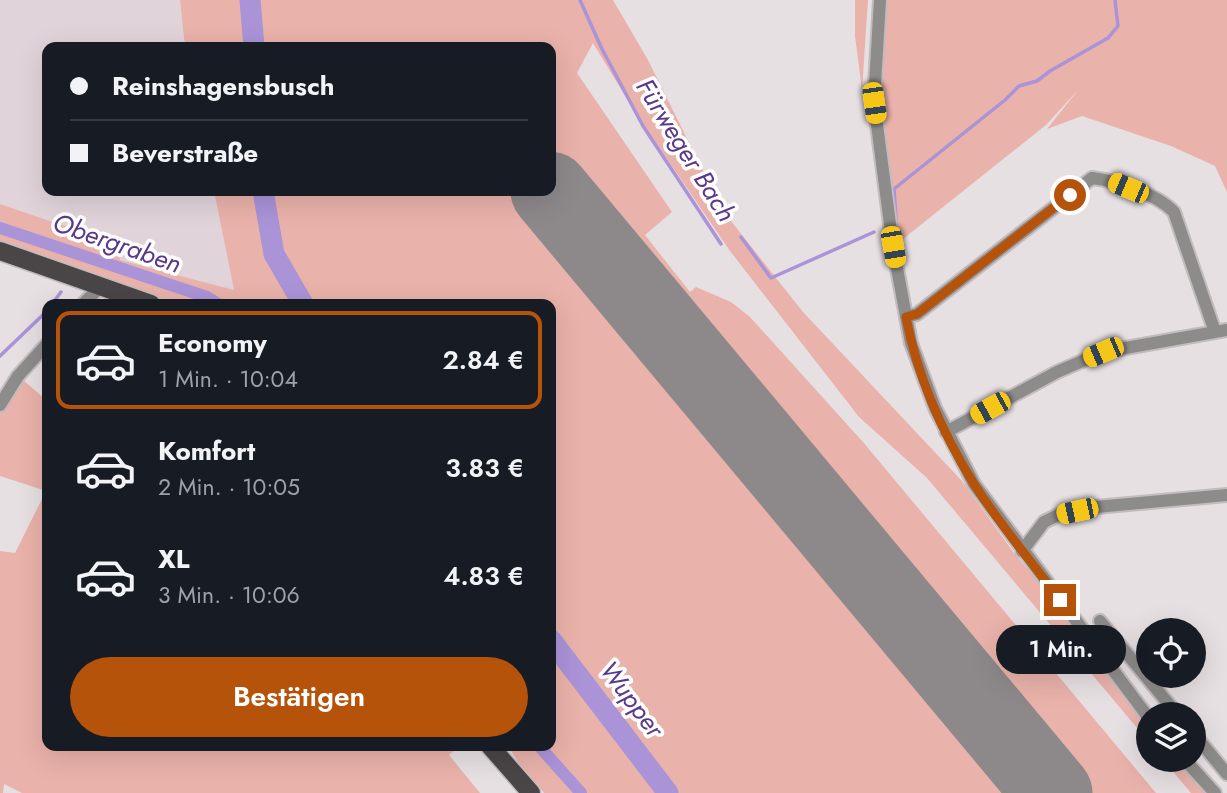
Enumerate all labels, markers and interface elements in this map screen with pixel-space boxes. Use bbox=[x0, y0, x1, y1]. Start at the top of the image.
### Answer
text: Reinshagensbusch bbox=[112, 67, 335, 105]
water label: Fürweger Bach bbox=[627, 71, 745, 229]
car bbox=[861, 81, 888, 125]
text: Beverstraße bbox=[112, 134, 258, 172]
car bbox=[1105, 170, 1152, 206]
route start bbox=[1054, 179, 1086, 211]
water label: Obergraben bbox=[48, 203, 186, 283]
car bbox=[880, 224, 907, 270]
text: Economy bbox=[158, 324, 267, 362]
icon: car bbox=[74, 329, 137, 392]
car bbox=[1080, 334, 1127, 370]
text: 2.84 € bbox=[442, 341, 524, 379]
text: 1 Min. · 10:04 bbox=[158, 362, 298, 396]
car bbox=[967, 389, 1014, 427]
text: Komfort bbox=[158, 432, 255, 470]
icon: car bbox=[74, 437, 137, 500]
text: 3.83 € bbox=[445, 449, 524, 487]
text: 2 Min. · 10:05 bbox=[158, 470, 300, 504]
car bbox=[1055, 496, 1100, 526]
text: XL bbox=[158, 540, 190, 578]
icon: car bbox=[74, 545, 137, 608]
text: 4.83 € bbox=[443, 557, 524, 595]
text: 3 Min. · 10:06 bbox=[158, 578, 300, 612]
route end bbox=[1044, 584, 1076, 616]
map controls bbox=[1136, 618, 1206, 772]
button: locate bbox=[1136, 618, 1206, 688]
callout: 1 Min. bbox=[995, 624, 1125, 674]
text: 1 Min. bbox=[1029, 632, 1093, 666]
water label: Wupper bbox=[591, 653, 674, 746]
button: Bestätigen bbox=[70, 657, 528, 737]
button: layers bbox=[1136, 702, 1206, 772]

